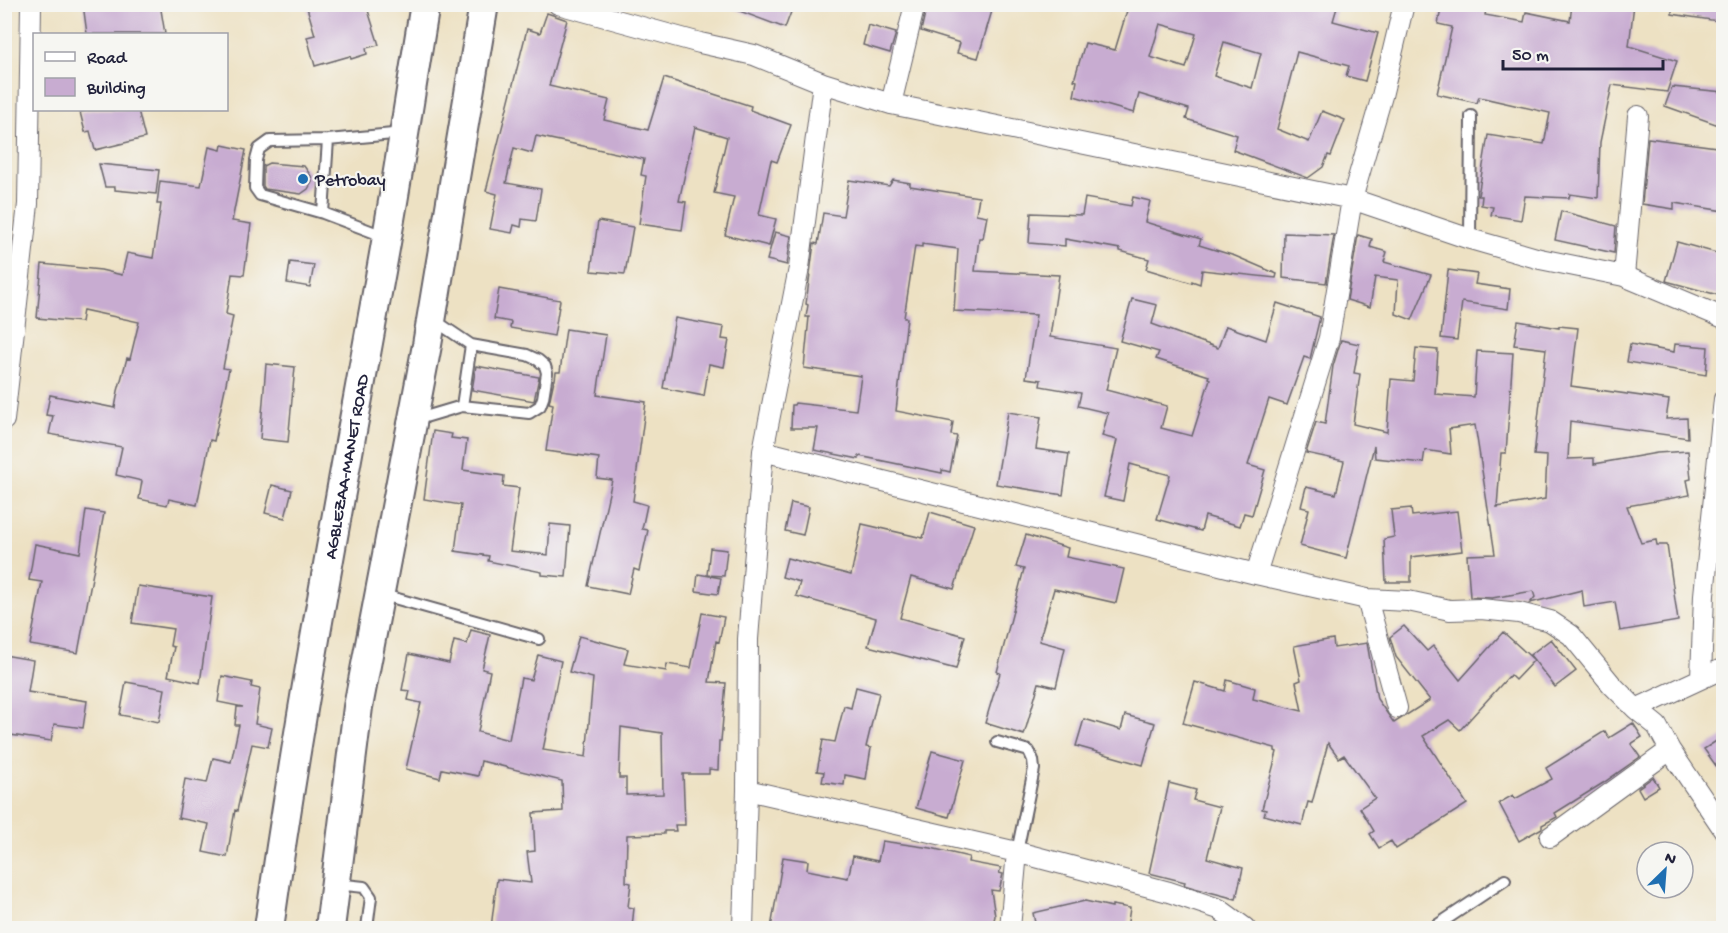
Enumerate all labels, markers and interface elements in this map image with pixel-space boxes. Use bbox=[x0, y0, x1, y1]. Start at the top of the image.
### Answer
legend bbox=[33, 33, 228, 111]
scale bar bbox=[1503, 33, 1664, 71]
text: 50 m bbox=[1512, 46, 1549, 67]
text: Road bbox=[87, 49, 128, 70]
text: Building bbox=[86, 79, 146, 100]
place label: Petrobay bbox=[314, 171, 386, 192]
marker: Petrobay bbox=[296, 172, 310, 186]
street label: AGBLEZAA-MANET ROAD bbox=[321, 372, 375, 561]
north arrow bbox=[1635, 840, 1695, 900]
text: N bbox=[1661, 849, 1679, 871]

